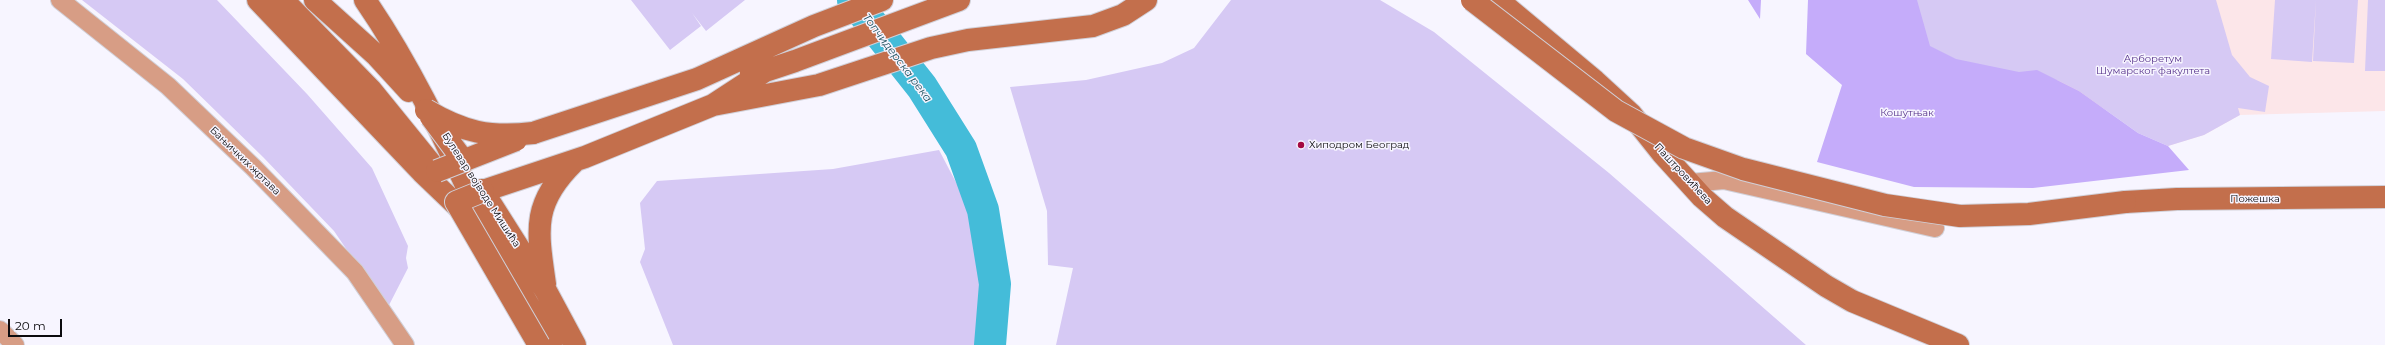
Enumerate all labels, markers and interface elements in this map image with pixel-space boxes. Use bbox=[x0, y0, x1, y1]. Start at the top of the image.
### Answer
water label: Топчидерска река bbox=[859, 11, 935, 105]
park label: Арборетум Шумарског факултета bbox=[2096, 53, 2210, 76]
park label: Кошутњак bbox=[1880, 107, 1934, 119]
street label: Бањичких жртава bbox=[207, 124, 283, 198]
street label: Булевар војводе Мишића bbox=[439, 130, 523, 250]
place label: Хиподром Београд bbox=[1309, 139, 1409, 151]
marker: Хиподром Београд bbox=[1296, 140, 1306, 150]
street label: Паштровићева bbox=[1652, 141, 1714, 207]
street label: Пожешка bbox=[2230, 193, 2280, 205]
scale bar bbox=[10, 311, 64, 337]
text: 20 m bbox=[15, 318, 46, 333]

